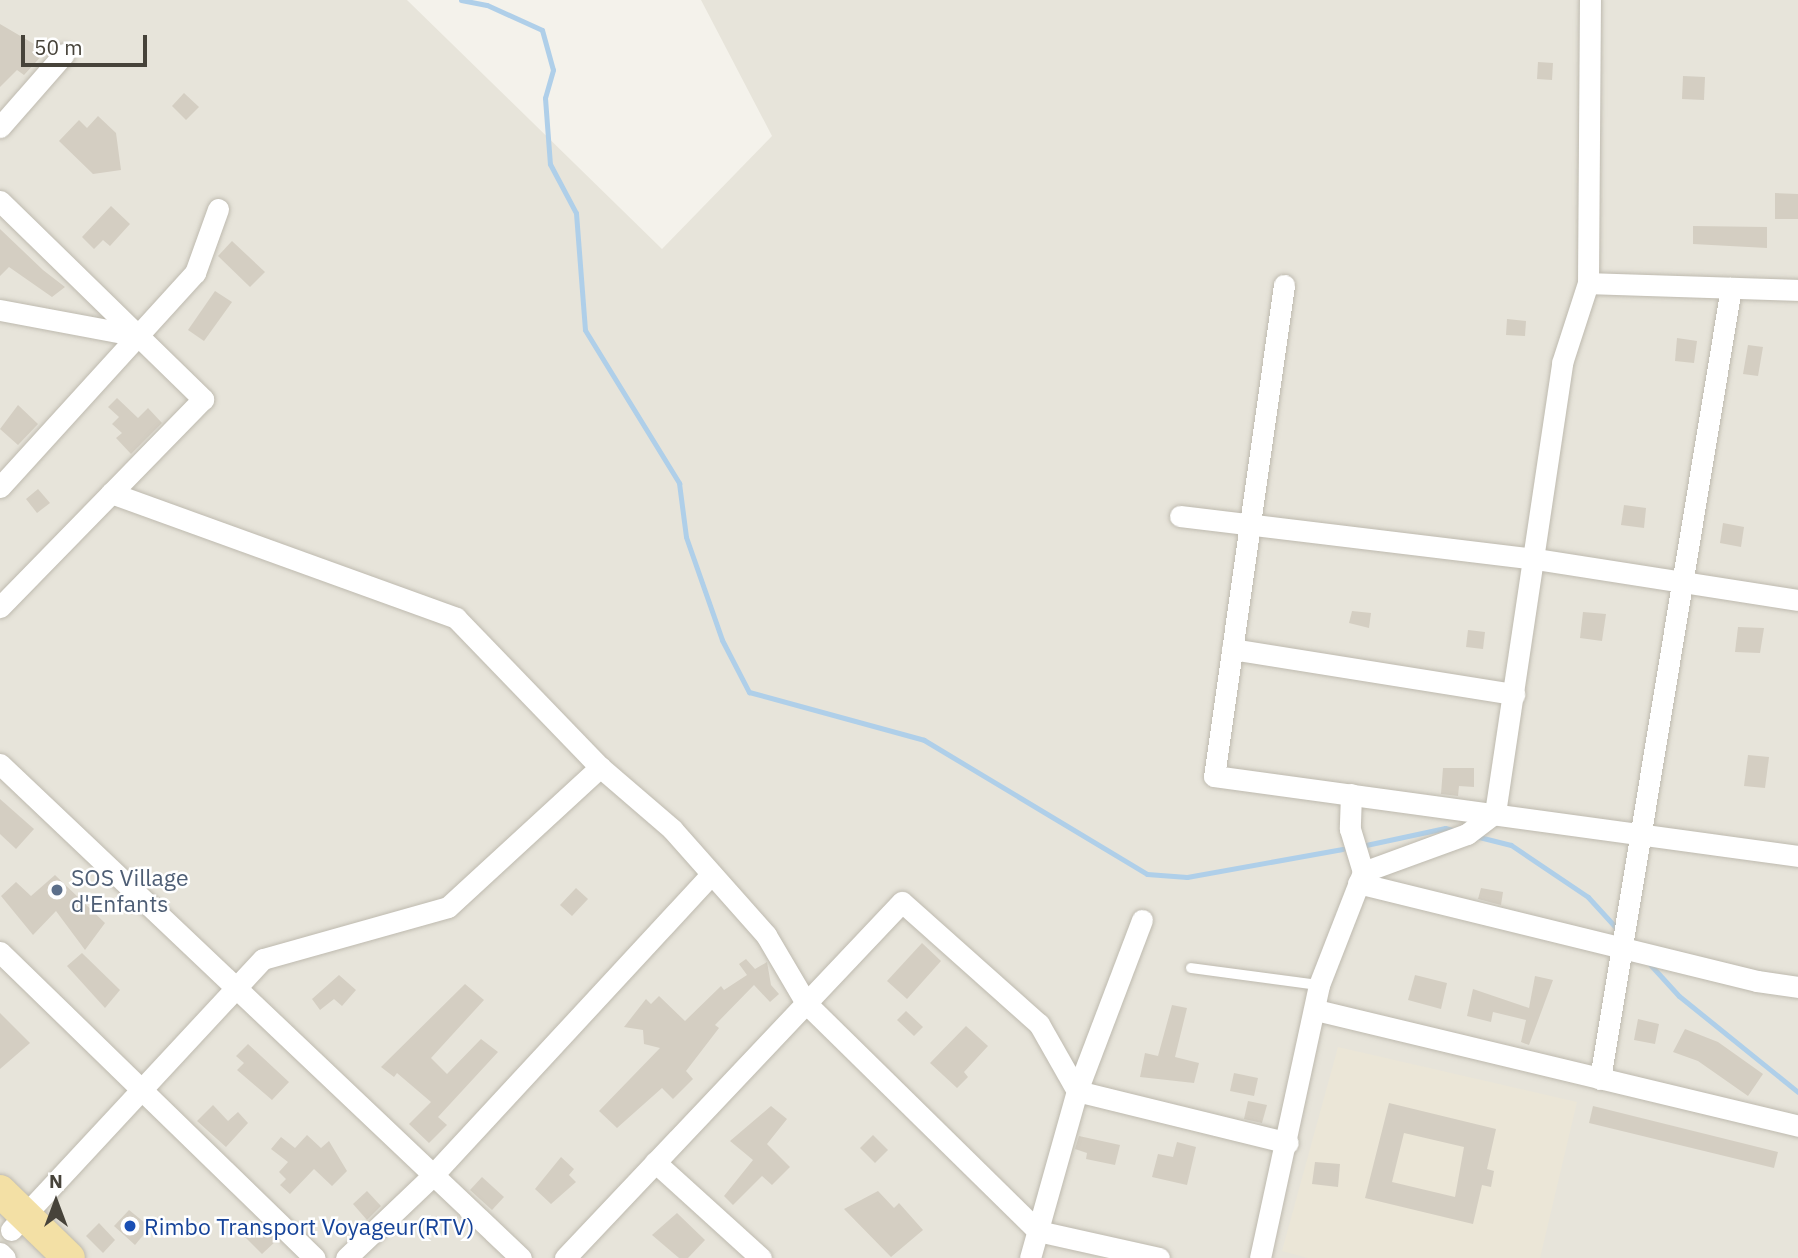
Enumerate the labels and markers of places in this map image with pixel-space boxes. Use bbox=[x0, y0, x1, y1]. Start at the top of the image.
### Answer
place label: SOS Village d'Enfants bbox=[71, 863, 189, 917]
marker: SOS Village d'Enfants bbox=[49, 882, 65, 898]
place label: Rimbo Transport Voyageur(RTV) bbox=[144, 1212, 474, 1240]
marker: Rimbo Transport Voyageur(RTV) bbox=[122, 1218, 138, 1234]

